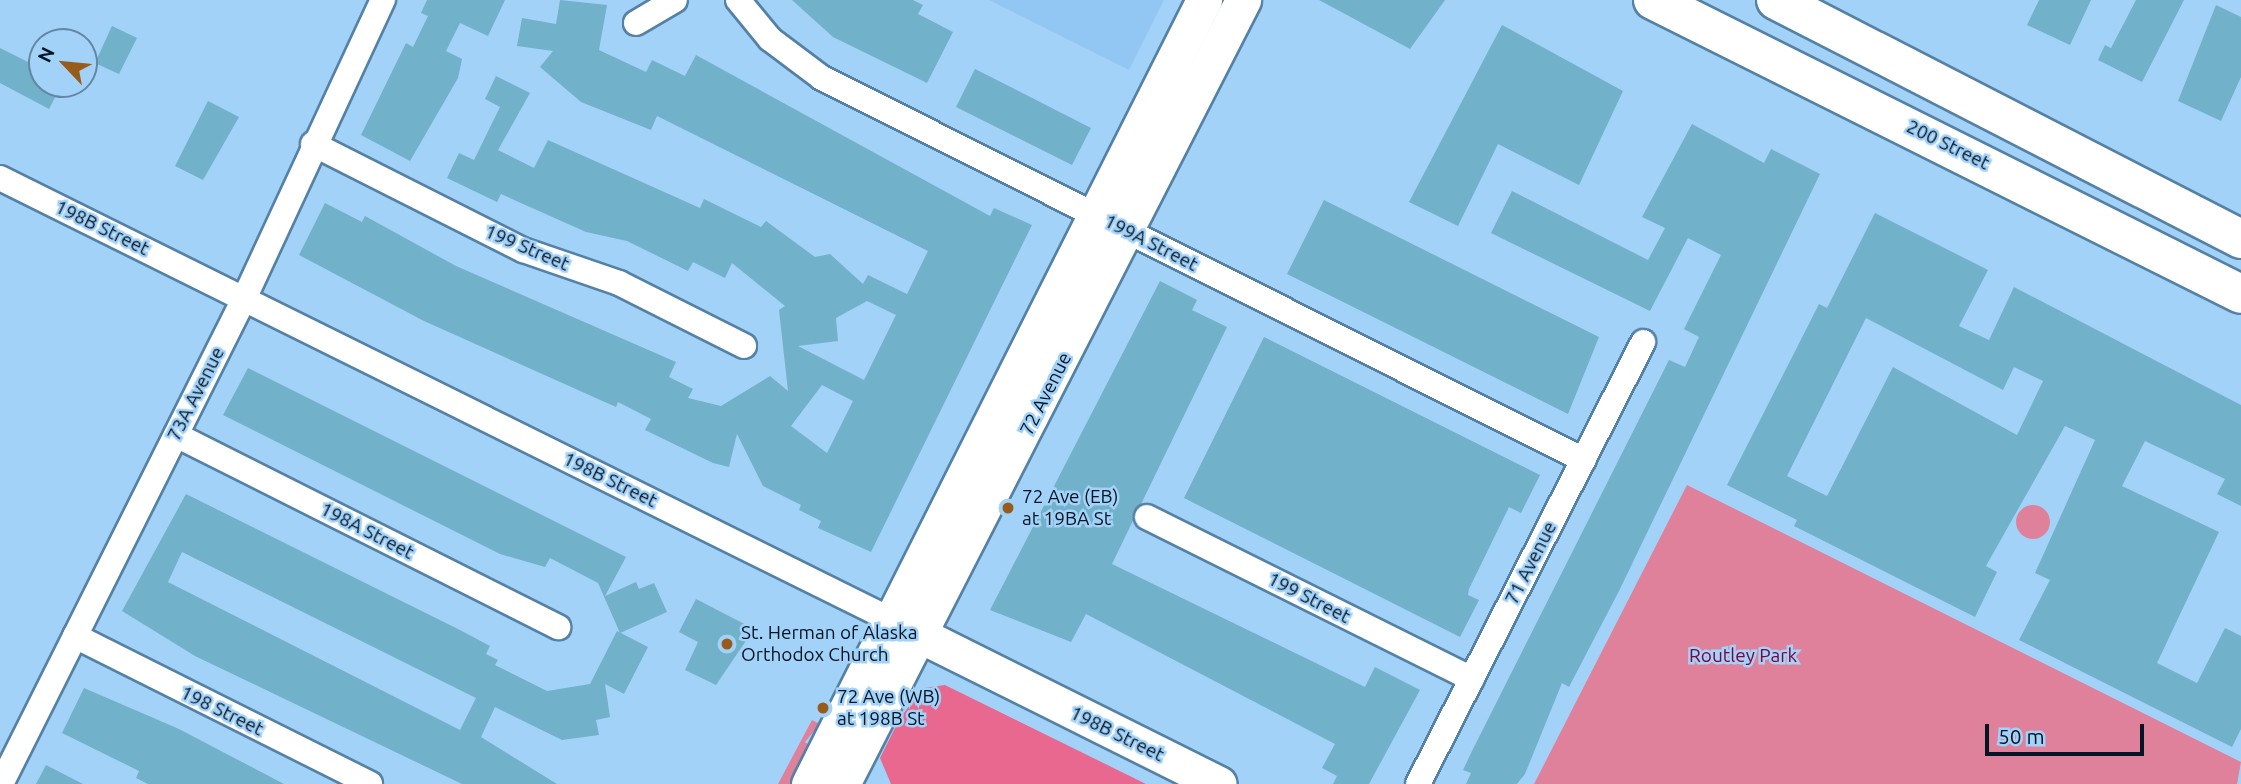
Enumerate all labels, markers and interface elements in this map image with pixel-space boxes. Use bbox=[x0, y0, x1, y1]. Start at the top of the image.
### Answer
north arrow bbox=[28, 28, 98, 98]
text: N bbox=[33, 43, 59, 66]
street label: 200 Street bbox=[1903, 115, 1993, 175]
street label: 198B Street bbox=[51, 195, 153, 261]
street label: 199A Street bbox=[1100, 210, 1202, 276]
street label: 199 Street bbox=[481, 220, 573, 276]
street label: 73A Avenue bbox=[163, 343, 229, 445]
street label: 72 Avenue bbox=[1015, 349, 1077, 439]
street label: 198B Street bbox=[559, 447, 661, 513]
place label: 72 Ave (EB) at 19BA St bbox=[1022, 486, 1118, 530]
street label: 198A Street bbox=[316, 498, 418, 564]
marker: 72 Ave (EB) at 19BA St bbox=[1000, 500, 1016, 516]
street label: 71 Avenue bbox=[1500, 518, 1562, 608]
street label: 199 Street bbox=[1264, 568, 1354, 628]
place label: St. Herman of Alaska Orthodox Church bbox=[741, 622, 917, 666]
marker: St. Herman of Alaska Orthodox Church bbox=[719, 636, 735, 652]
park label: Routley Park bbox=[1689, 645, 1797, 667]
street label: 198 Street bbox=[177, 681, 267, 741]
place label: 72 Ave (WB) at 198B St bbox=[837, 686, 940, 730]
marker: 72 Ave (WB) at 198B St bbox=[815, 700, 831, 716]
street label: 198B Street bbox=[1066, 701, 1168, 767]
scale bar bbox=[1989, 710, 2148, 754]
text: 50 m bbox=[1998, 724, 2045, 748]

